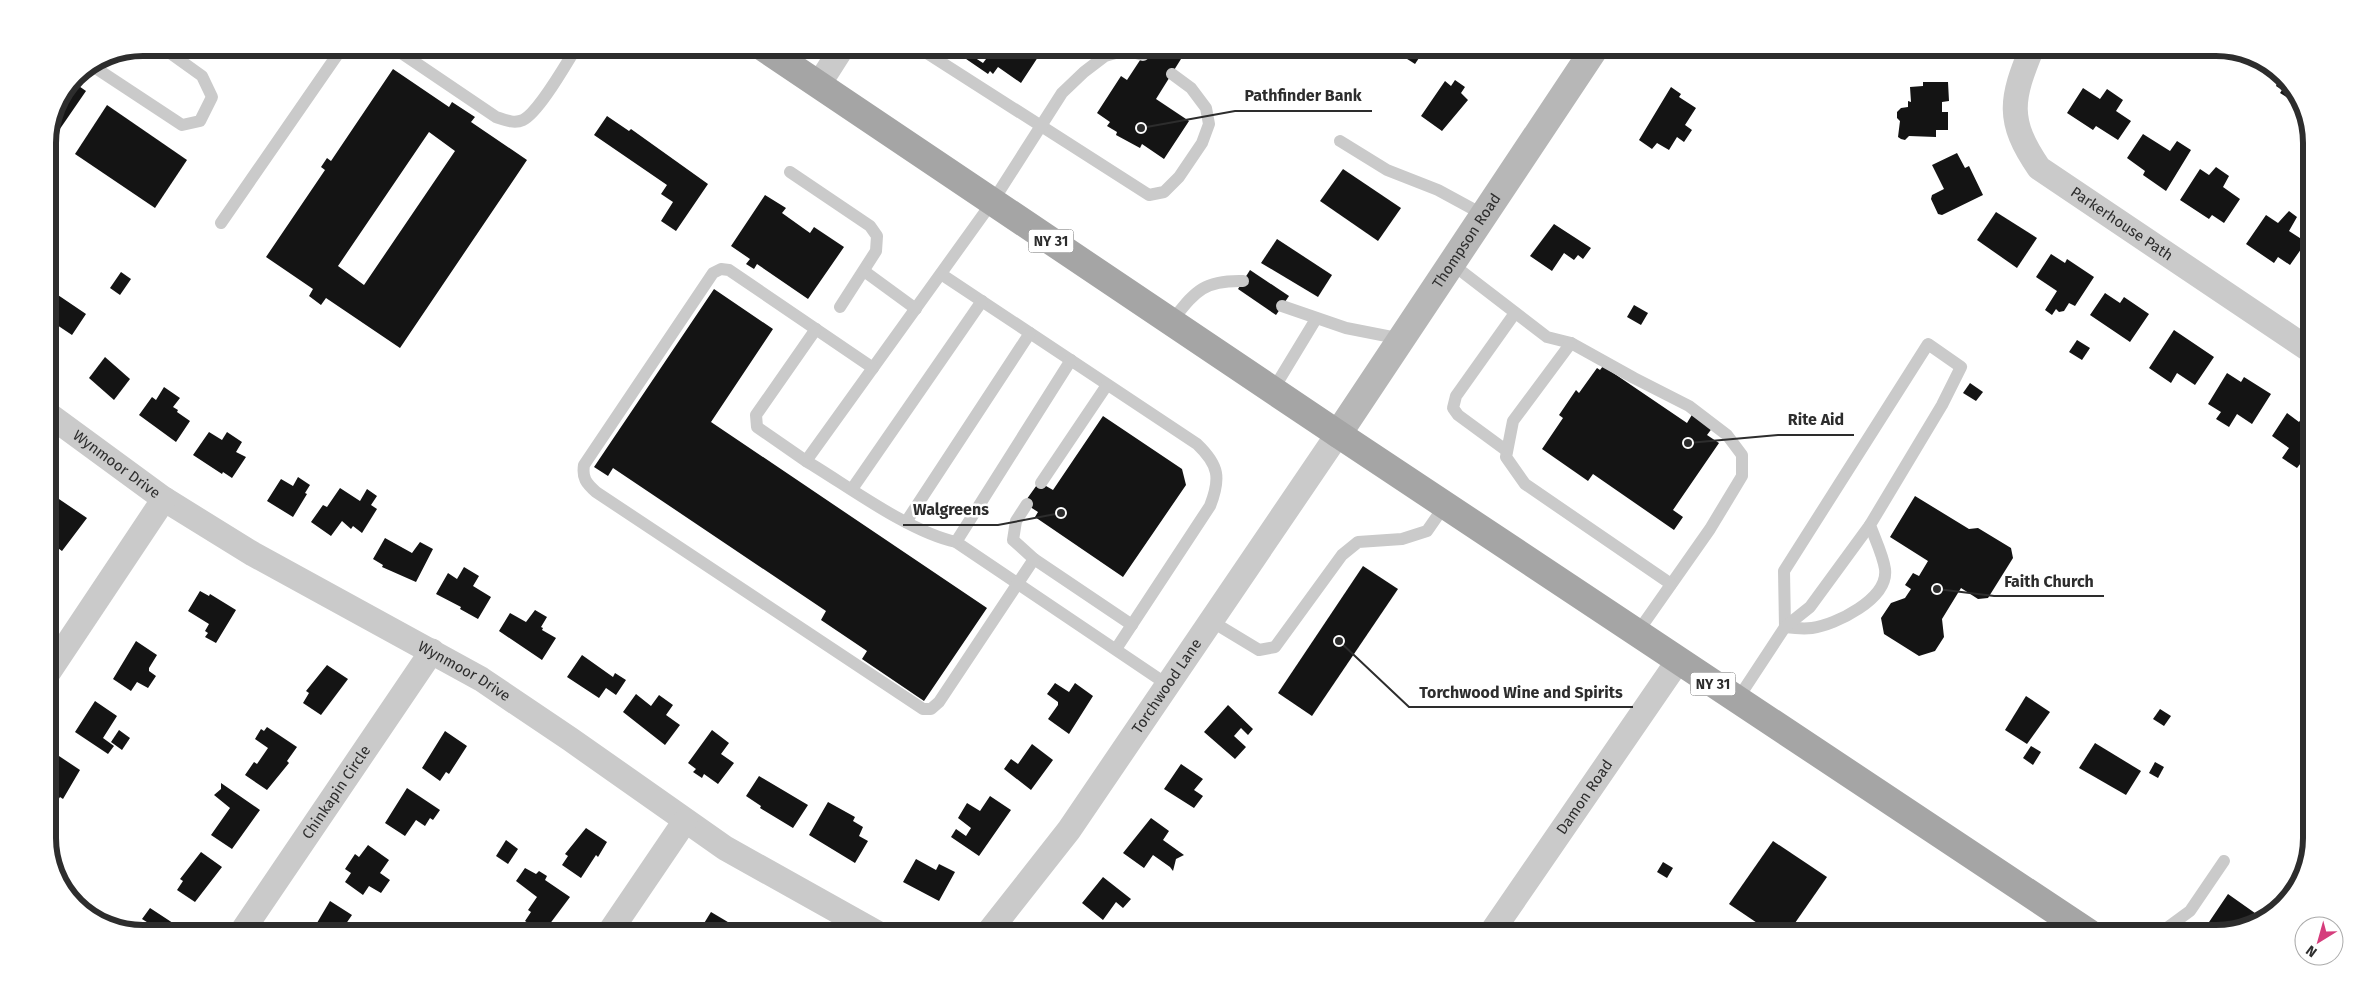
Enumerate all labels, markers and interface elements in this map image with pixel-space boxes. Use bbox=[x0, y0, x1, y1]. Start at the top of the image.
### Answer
callout: Pathfinder Bank bbox=[1235, 80, 1372, 111]
text: Pathfinder Bank bbox=[1244, 86, 1362, 105]
street label: Parkerhouse Path bbox=[2067, 183, 2176, 264]
street label: Thompson Road bbox=[1429, 190, 1505, 292]
road number: NY 31 bbox=[1028, 230, 1074, 252]
callout: Rite Aid bbox=[1778, 404, 1854, 435]
text: Rite Aid bbox=[1788, 410, 1844, 429]
street label: Wynmoor Drive bbox=[69, 426, 164, 502]
callout: Walgreens bbox=[903, 494, 998, 525]
text: Walgreens bbox=[913, 500, 989, 519]
callout: Faith Church bbox=[1994, 565, 2104, 596]
text: Faith Church bbox=[2004, 572, 2094, 591]
street label: Torchwood Lane bbox=[1128, 635, 1205, 737]
street label: Wynmoor Drive bbox=[415, 637, 514, 705]
road number: NY 31 bbox=[1690, 672, 1736, 696]
callout: Torchwood Wine and Spirits bbox=[1409, 676, 1633, 707]
text: Torchwood Wine and Spirits bbox=[1419, 683, 1623, 702]
street label: Chinkapin Circle bbox=[298, 742, 374, 843]
street label: Damon Road bbox=[1552, 756, 1616, 838]
north arrow bbox=[2294, 916, 2344, 966]
text: N bbox=[2303, 941, 2320, 961]

